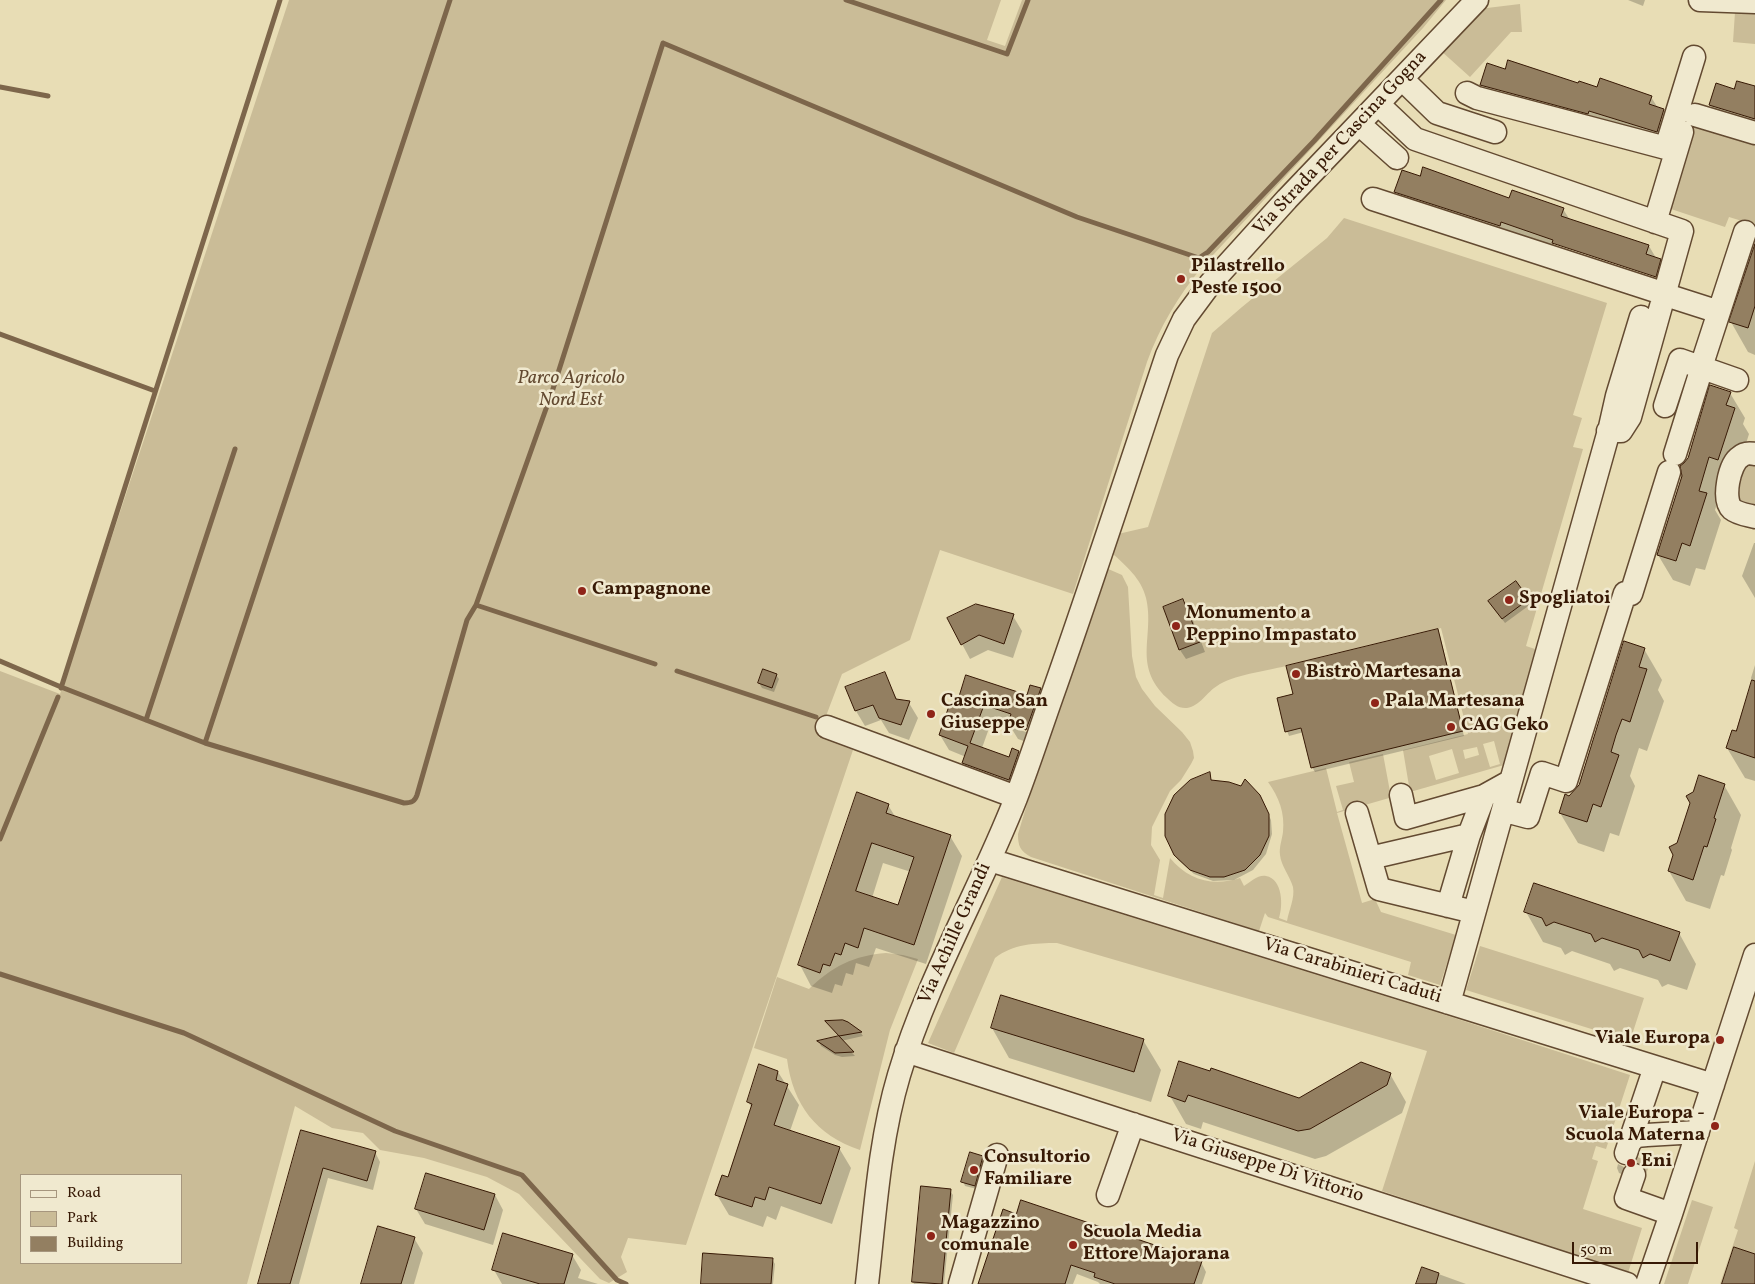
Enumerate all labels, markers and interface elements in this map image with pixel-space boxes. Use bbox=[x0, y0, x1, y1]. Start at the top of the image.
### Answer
street label: Via Strada per Cascina Gogna bbox=[1249, 47, 1433, 241]
place label: Pilastrello Peste 1500 bbox=[1191, 257, 1285, 301]
marker: Pilastrello Peste 1500 bbox=[1175, 273, 1187, 285]
park label: Parco Agricolo Nord Est bbox=[517, 369, 625, 413]
place label: Campagnone bbox=[592, 580, 711, 602]
marker: Campagnone bbox=[576, 585, 588, 597]
place label: Spogliatoi bbox=[1519, 589, 1611, 611]
marker: Spogliatoi bbox=[1503, 594, 1515, 606]
place label: Monumento a Peppino Impastato bbox=[1186, 604, 1357, 648]
marker: Monumento a Peppino Impastato bbox=[1170, 620, 1182, 632]
place label: Bistrò Martesana bbox=[1306, 663, 1461, 685]
marker: Bistrò Martesana bbox=[1290, 668, 1302, 680]
place label: Cascina San Giuseppe bbox=[941, 692, 1048, 736]
place label: Pala Martesana bbox=[1385, 692, 1525, 714]
marker: Pala Martesana bbox=[1369, 697, 1381, 709]
marker: Cascina San Giuseppe bbox=[925, 708, 937, 720]
place label: CAG Geko bbox=[1461, 716, 1549, 738]
marker: CAG Geko bbox=[1445, 721, 1457, 733]
street label: Via Achille Grandi bbox=[915, 860, 997, 1008]
street label: Via Carabinieri Caduti bbox=[1260, 934, 1444, 1010]
place label: Viale Europa bbox=[1595, 1029, 1710, 1051]
marker: Viale Europa bbox=[1714, 1034, 1726, 1046]
place label: Viale Europa - Scuola Materna bbox=[1565, 1104, 1705, 1148]
marker: Viale Europa - Scuola Materna bbox=[1709, 1120, 1721, 1132]
street label: Via Giuseppe Di Vittorio bbox=[1168, 1125, 1366, 1209]
place label: Consultorio Familiare bbox=[984, 1148, 1090, 1192]
place label: Eni bbox=[1641, 1152, 1672, 1174]
marker: Eni bbox=[1625, 1157, 1637, 1169]
marker: Consultorio Familiare bbox=[968, 1164, 980, 1176]
legend bbox=[20, 1174, 182, 1264]
text: Road bbox=[67, 1183, 101, 1204]
text: Park bbox=[67, 1208, 98, 1229]
place label: Magazzino comunale bbox=[941, 1214, 1040, 1258]
place label: Scuola Media Ettore Majorana bbox=[1083, 1223, 1230, 1267]
marker: Magazzino comunale bbox=[925, 1230, 937, 1242]
scale bar bbox=[1575, 1232, 1701, 1264]
text: Building bbox=[67, 1233, 123, 1254]
marker: Scuola Media Ettore Majorana bbox=[1067, 1239, 1079, 1251]
text: 50 m bbox=[1580, 1240, 1612, 1261]

